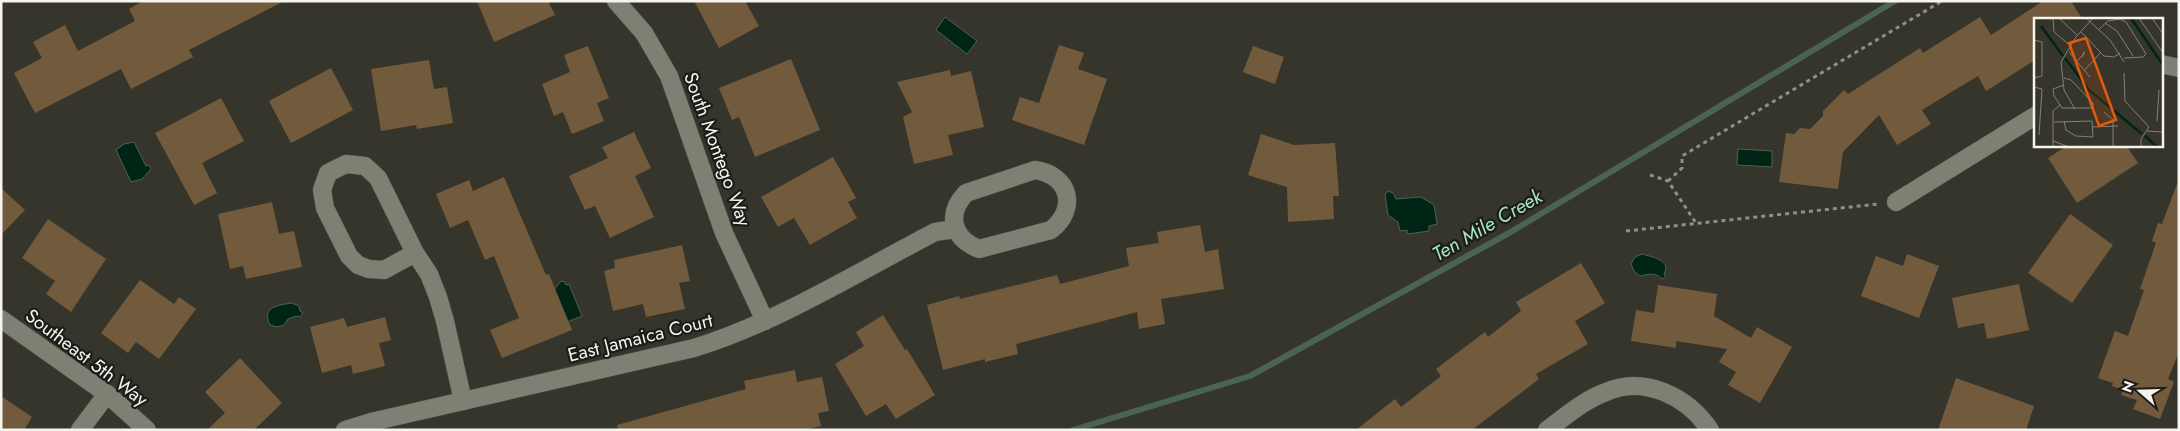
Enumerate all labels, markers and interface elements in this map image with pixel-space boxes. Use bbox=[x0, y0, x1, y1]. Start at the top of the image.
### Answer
inset map bbox=[2034, 18, 2162, 146]
street label: South Montego Way bbox=[677, 68, 758, 231]
water label: Ten Mile Creek bbox=[1427, 181, 1549, 269]
street label: Southeast 5th Way bbox=[20, 302, 154, 413]
street label: East Jamaica Court bbox=[565, 306, 716, 369]
north arrow bbox=[2115, 366, 2165, 416]
text: N bbox=[2116, 378, 2139, 395]

